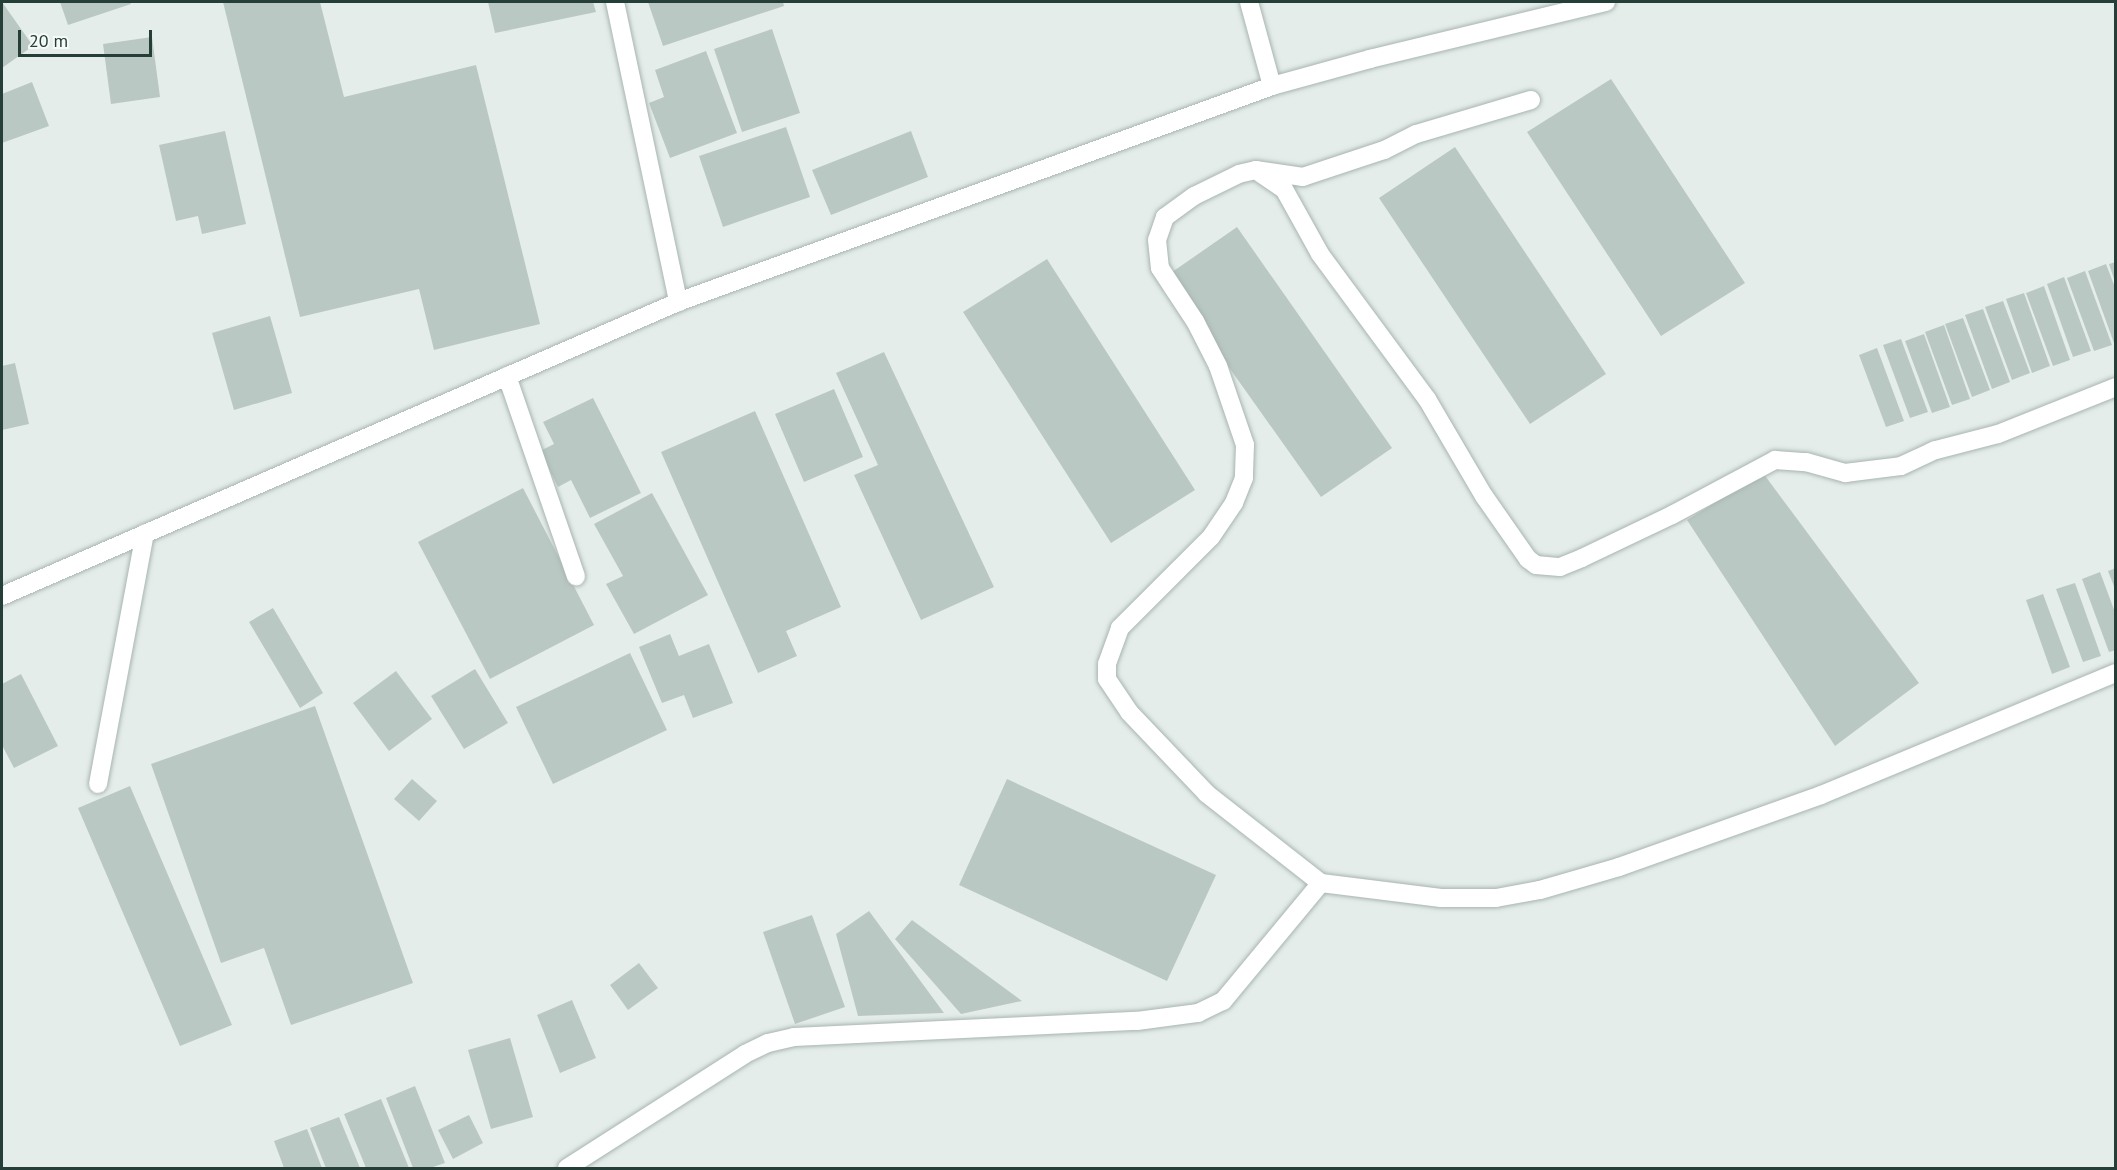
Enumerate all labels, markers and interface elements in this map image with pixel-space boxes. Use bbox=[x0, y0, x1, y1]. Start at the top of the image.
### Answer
scale bar bbox=[21, 18, 154, 56]
text: 20 m bbox=[29, 29, 68, 52]

